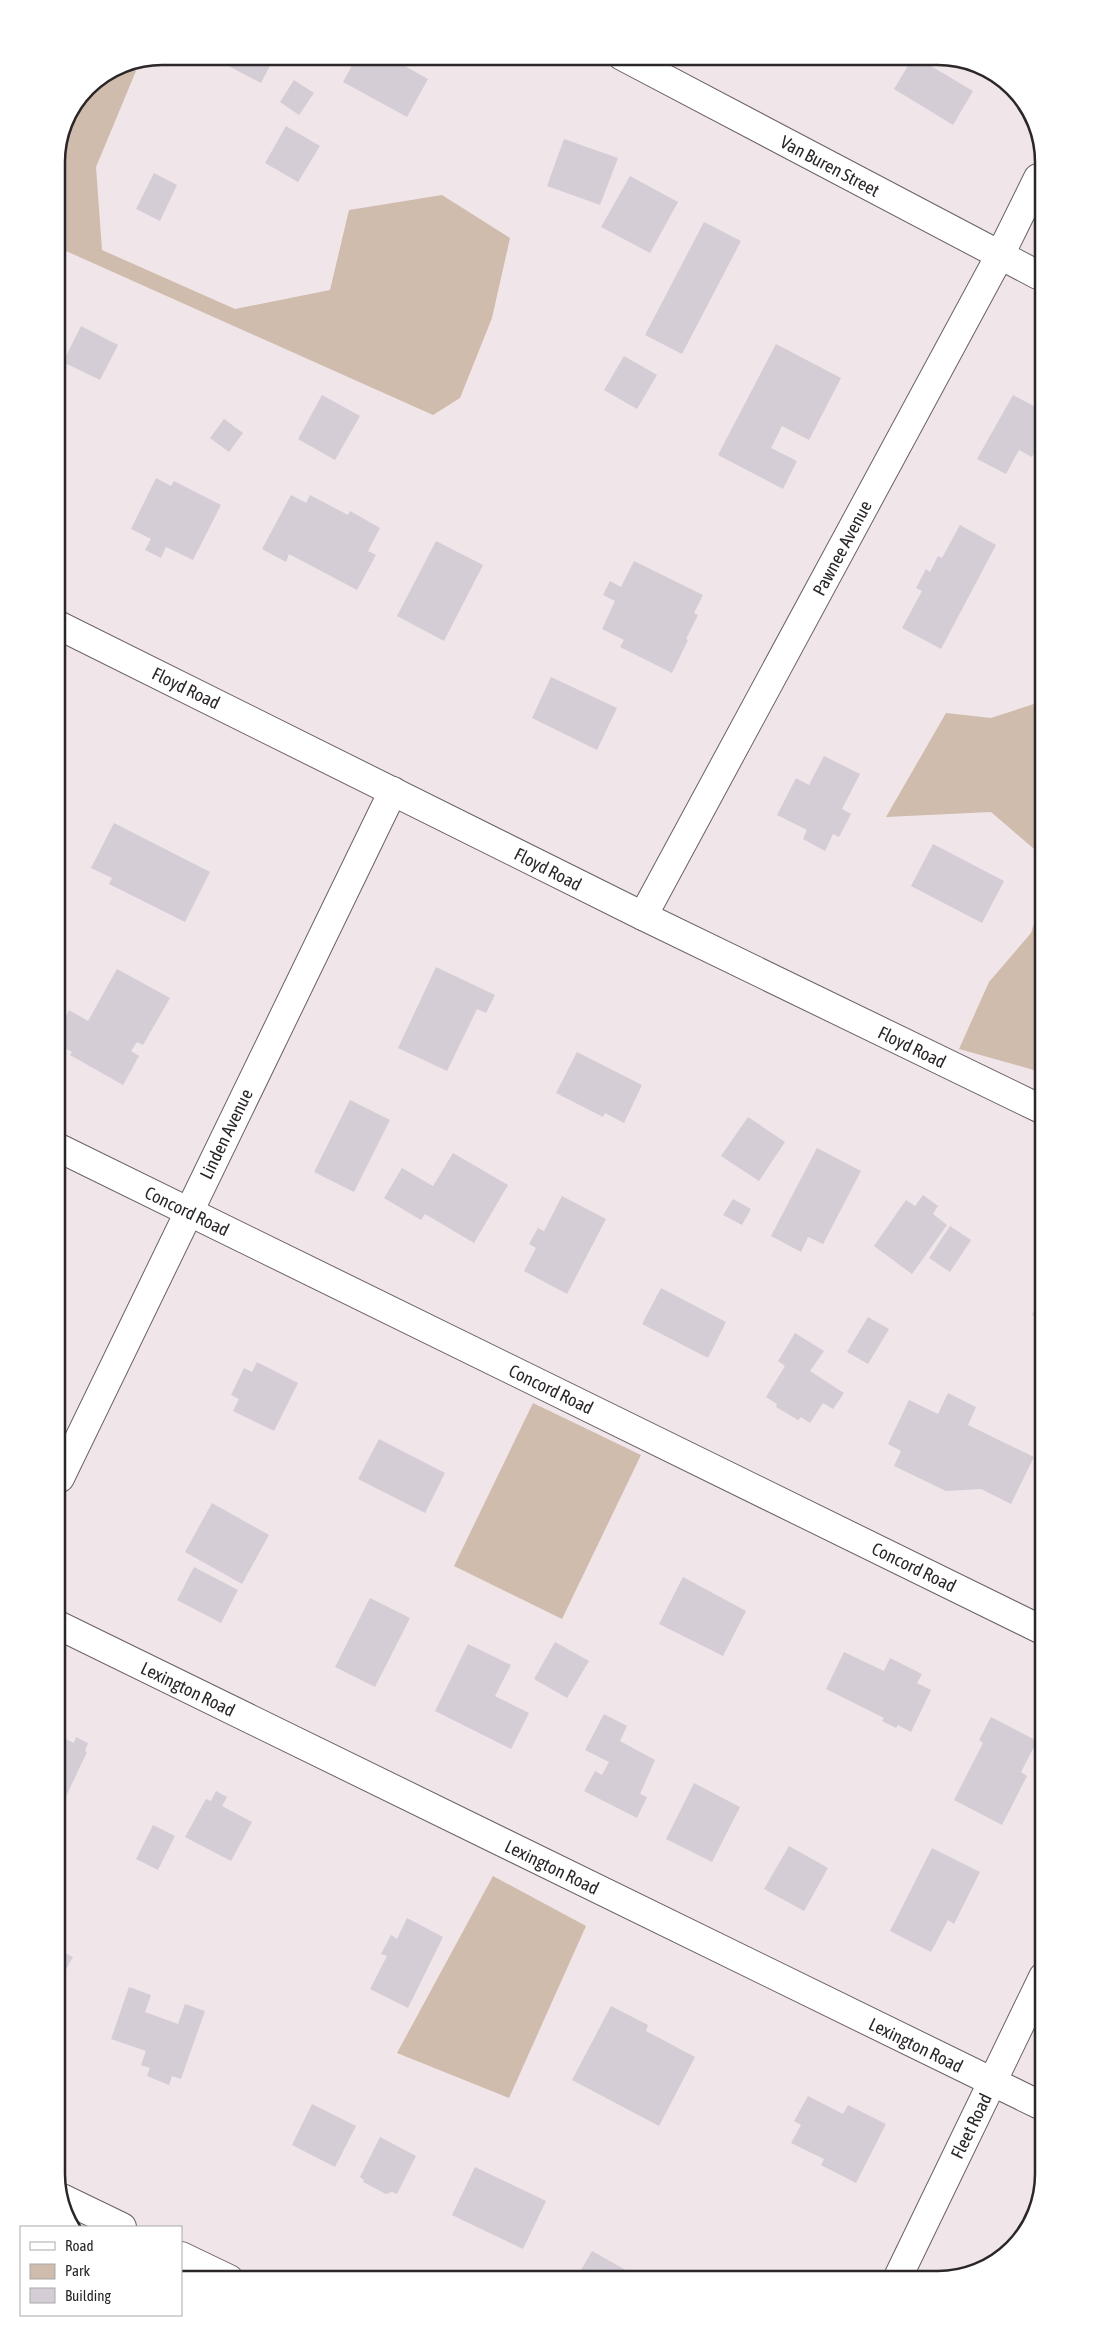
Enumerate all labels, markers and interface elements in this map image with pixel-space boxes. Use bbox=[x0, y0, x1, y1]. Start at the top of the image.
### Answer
street label: Van Buren Street bbox=[777, 131, 883, 201]
street label: Pawnee Avenue bbox=[808, 497, 876, 599]
street label: Floyd Road bbox=[149, 663, 223, 713]
street label: Floyd Road bbox=[511, 843, 585, 895]
street label: Floyd Road bbox=[875, 1022, 949, 1072]
street label: Linden Avenue bbox=[195, 1086, 257, 1182]
street label: Concord Road bbox=[141, 1182, 233, 1240]
street label: Concord Road bbox=[505, 1360, 597, 1418]
street label: Concord Road bbox=[868, 1538, 960, 1596]
street label: Lexington Road bbox=[138, 1657, 238, 1721]
street label: Lexington Road bbox=[502, 1835, 602, 1899]
street label: Lexington Road bbox=[866, 2013, 966, 2077]
street label: Fleet Road bbox=[946, 2090, 996, 2162]
legend bbox=[20, 2226, 182, 2316]
text: Road bbox=[65, 2237, 94, 2254]
text: Park bbox=[65, 2262, 90, 2279]
text: Building bbox=[65, 2287, 111, 2304]

